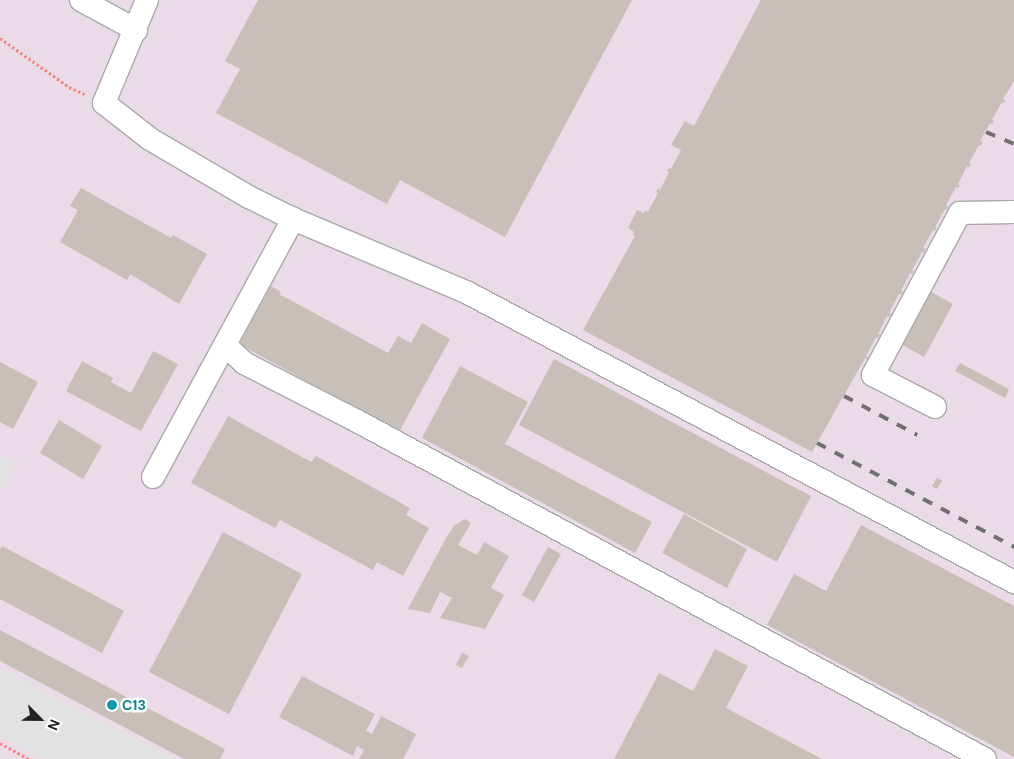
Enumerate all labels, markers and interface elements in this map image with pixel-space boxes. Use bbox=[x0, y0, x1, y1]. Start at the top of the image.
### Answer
north arrow bbox=[15, 694, 65, 744]
place label: C13 bbox=[122, 697, 146, 713]
marker: C13 bbox=[106, 699, 118, 711]
text: N bbox=[44, 717, 64, 733]

